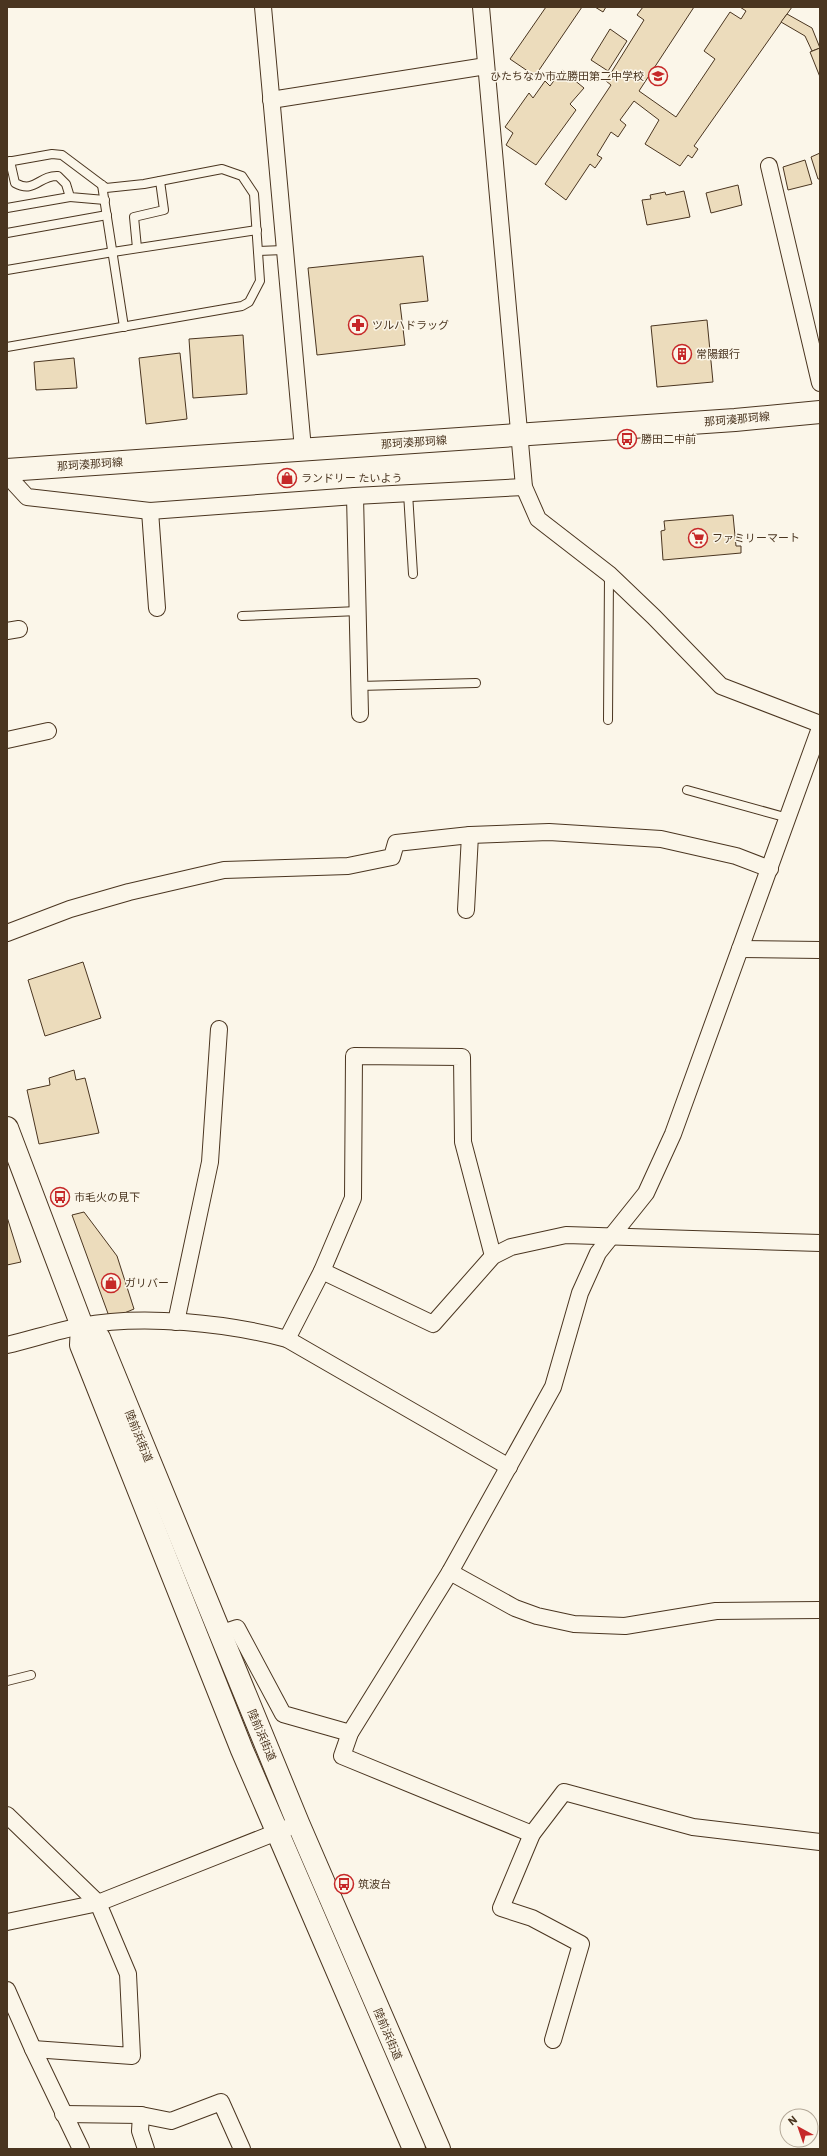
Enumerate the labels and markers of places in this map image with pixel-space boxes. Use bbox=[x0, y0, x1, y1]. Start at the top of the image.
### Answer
school or university icon: ひたちなか市立勝田第二中学校 bbox=[647, 65, 669, 87]
place label: ひたちなか市立勝田第二中学校 bbox=[490, 69, 644, 83]
pharmacy icon: ツルハドラッグ bbox=[347, 314, 369, 336]
place label: ツルハドラッグ bbox=[372, 318, 449, 332]
building icon: 常陽銀行 bbox=[671, 343, 693, 365]
place label: 常陽銀行 bbox=[696, 347, 740, 361]
bus stop icon: 勝田二中前 bbox=[616, 428, 638, 450]
place label: 勝田二中前 bbox=[641, 432, 696, 446]
shop icon: ランドリー たいよう bbox=[276, 467, 298, 489]
place label: ランドリー たいよう bbox=[301, 471, 402, 485]
supermarket icon: ファミリーマート bbox=[687, 527, 709, 549]
place label: ファミリーマート bbox=[712, 531, 800, 545]
bus stop icon: 市毛火の見下 bbox=[49, 1186, 71, 1208]
place label: 市毛火の見下 bbox=[74, 1190, 140, 1204]
shop icon: ガリバー bbox=[100, 1272, 122, 1294]
place label: ガリバー bbox=[125, 1276, 169, 1290]
bus stop icon: 筑波台 bbox=[333, 1873, 355, 1895]
place label: 筑波台 bbox=[358, 1877, 391, 1891]

